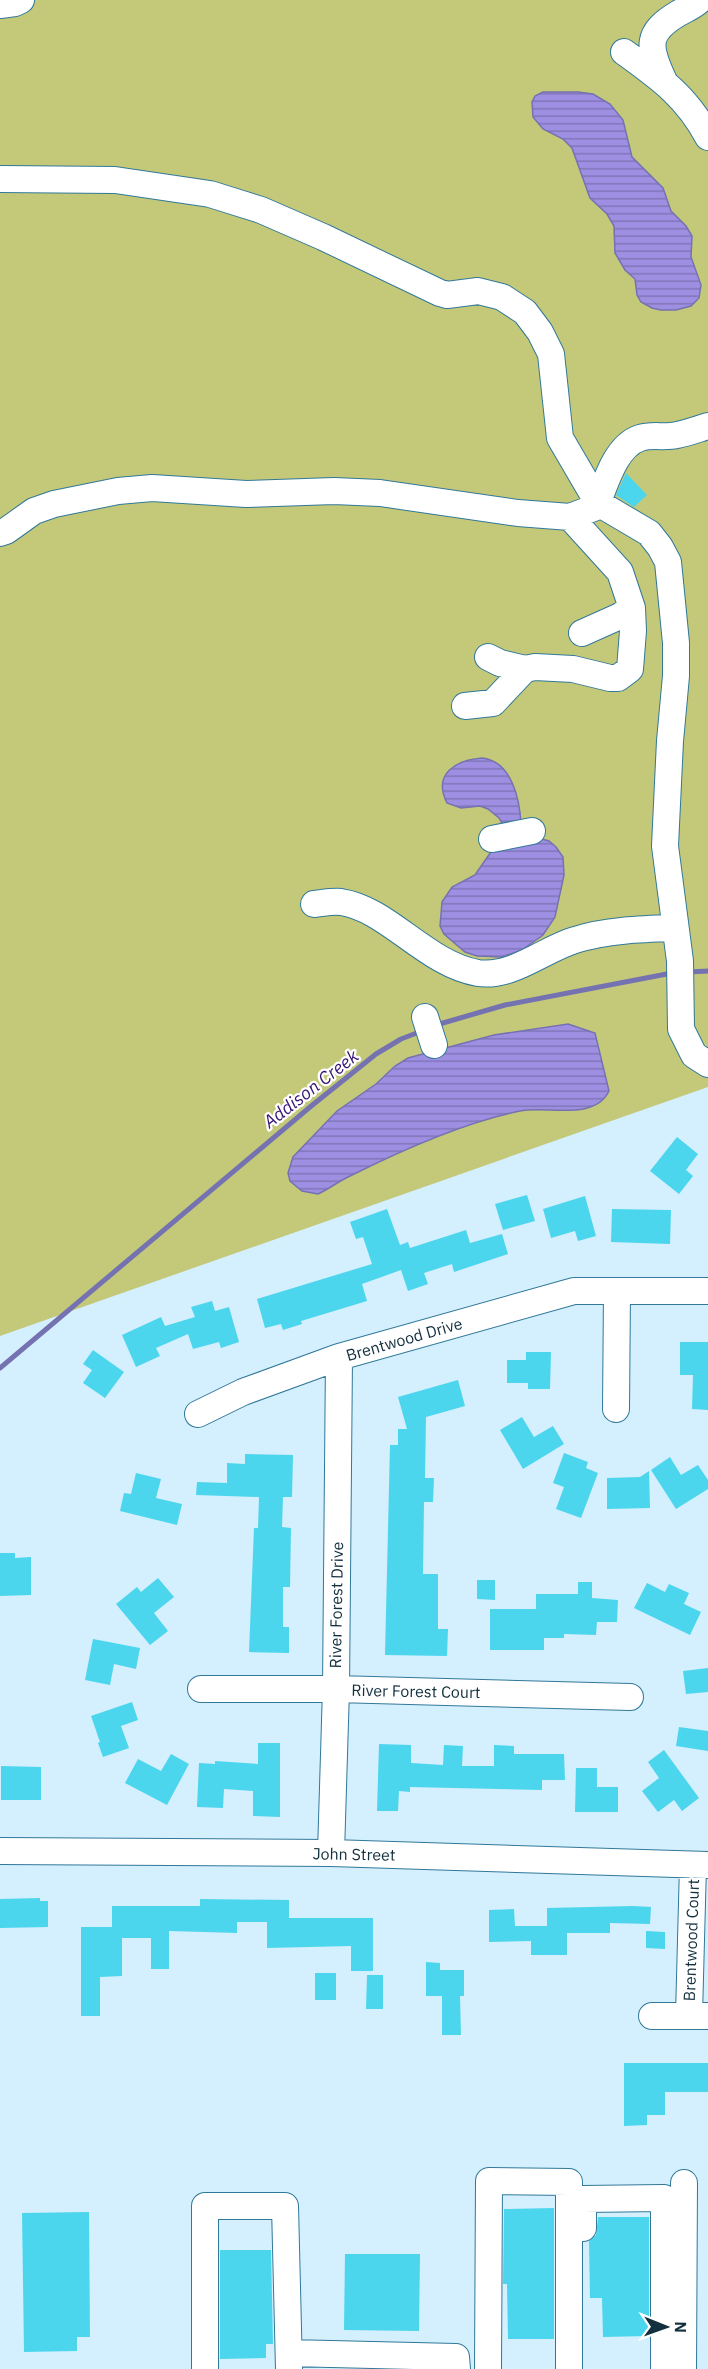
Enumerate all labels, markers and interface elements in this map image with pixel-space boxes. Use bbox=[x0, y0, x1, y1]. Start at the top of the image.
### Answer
water label: Addison Creek bbox=[258, 1044, 363, 1134]
street label: Brentwood Drive bbox=[344, 1313, 465, 1365]
street label: River Forest Drive bbox=[325, 1541, 347, 1669]
street label: River Forest Court bbox=[351, 1680, 481, 1702]
street label: John Street bbox=[312, 1843, 396, 1865]
street label: Brentwood Court bbox=[679, 1878, 703, 2002]
north arrow bbox=[636, 2297, 696, 2357]
text: N bbox=[671, 2321, 691, 2333]

